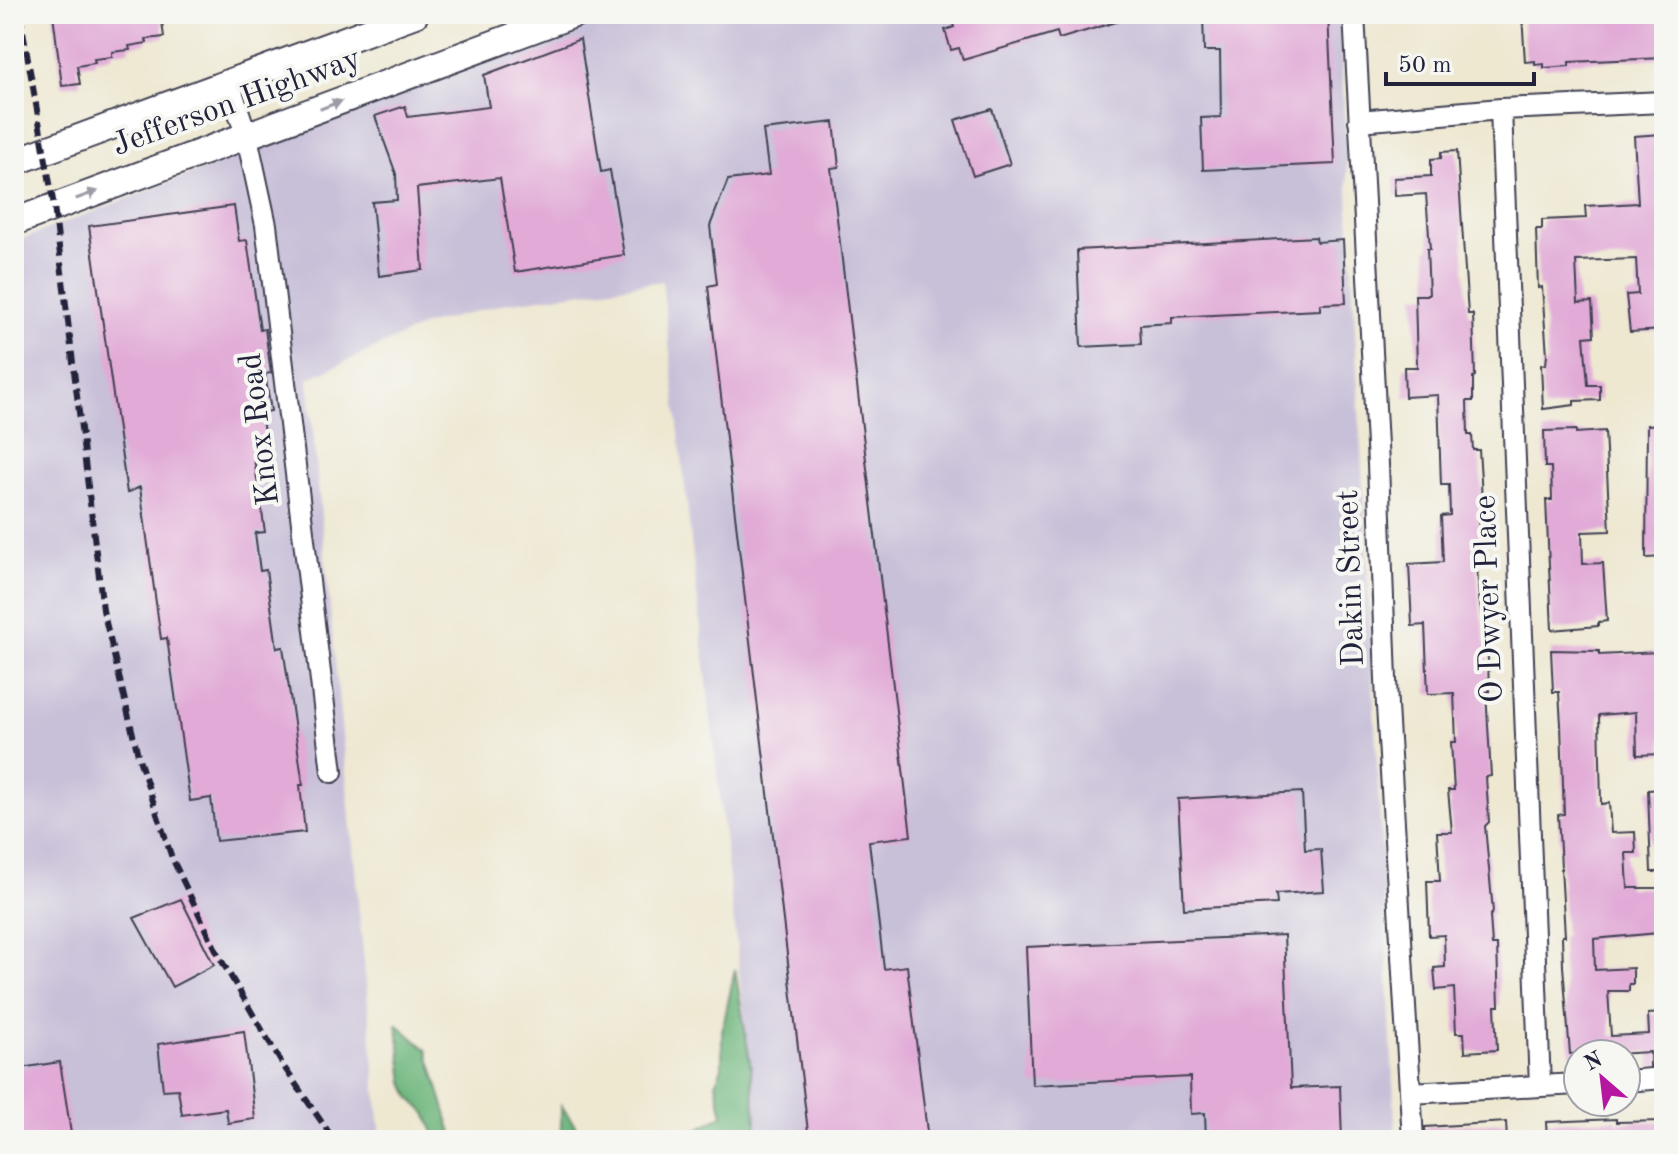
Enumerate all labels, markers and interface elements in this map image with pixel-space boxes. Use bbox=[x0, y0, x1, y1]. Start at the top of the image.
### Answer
scale bar bbox=[1386, 36, 1534, 86]
street label: Jefferson Highway bbox=[109, 43, 365, 163]
text: 50 m bbox=[1398, 54, 1452, 78]
one-way arrow bbox=[319, 98, 343, 111]
one-way arrow bbox=[75, 188, 99, 200]
street label: Knox Road bbox=[236, 351, 286, 507]
street label: Dakin Street bbox=[1333, 489, 1371, 667]
street label: O Dwyer Place bbox=[1470, 494, 1510, 704]
north arrow bbox=[1562, 1038, 1642, 1118]
text: N bbox=[1581, 1048, 1606, 1076]

